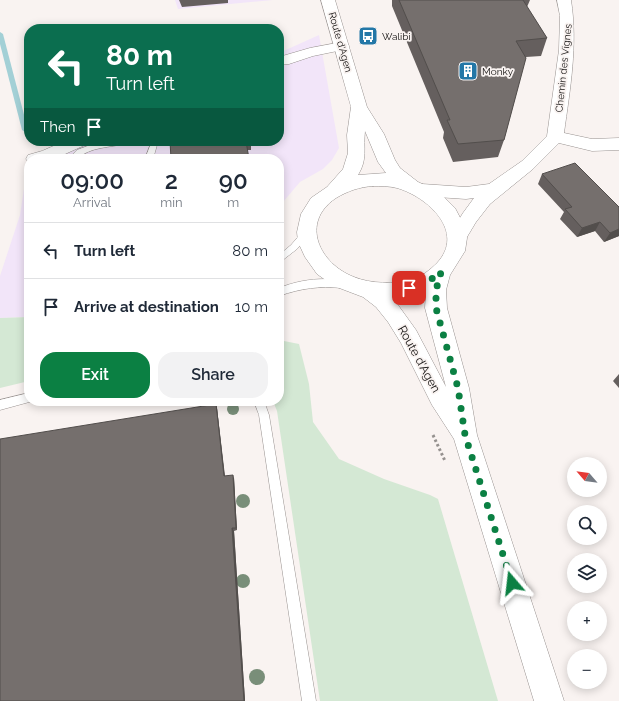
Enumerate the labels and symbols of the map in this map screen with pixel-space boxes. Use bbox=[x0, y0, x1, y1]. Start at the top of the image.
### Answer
street label: Route d'Agen bbox=[327, 11, 354, 74]
street label: Chemin des Vignes bbox=[553, 23, 574, 113]
bus stop icon: Walibi bbox=[357, 25, 379, 47]
place label: Walibi bbox=[382, 31, 411, 42]
building icon: Monky bbox=[457, 60, 479, 82]
place label: Monky bbox=[482, 66, 514, 77]
pin bbox=[392, 271, 426, 305]
street label: Route d'Agen bbox=[395, 323, 443, 395]
north arrow bbox=[567, 457, 607, 497]
position arrow bbox=[491, 562, 533, 604]

